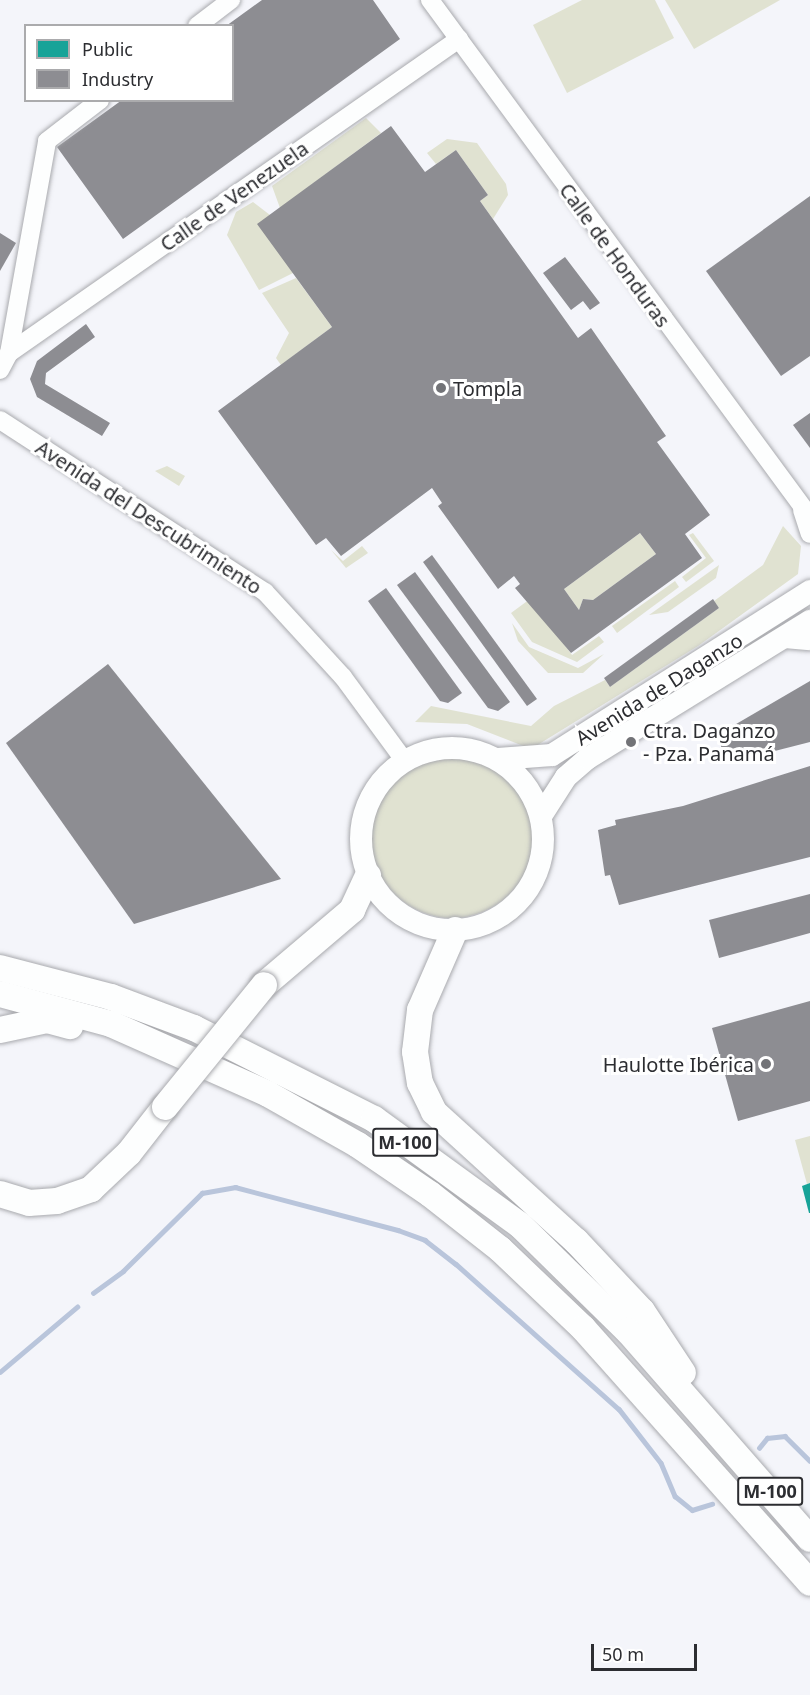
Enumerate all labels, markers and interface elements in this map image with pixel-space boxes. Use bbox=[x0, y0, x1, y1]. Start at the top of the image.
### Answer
legend bbox=[24, 24, 234, 102]
text: Public bbox=[82, 37, 133, 61]
text: Industry bbox=[82, 67, 153, 91]
street label: Calle de Venezuela bbox=[155, 136, 313, 256]
street label: Calle de Honduras bbox=[555, 178, 675, 332]
place label: Tompla bbox=[453, 376, 522, 400]
marker: Tompla bbox=[434, 381, 448, 395]
street label: Avenida del Descubrimiento bbox=[32, 435, 266, 599]
street label: Avenida de Daganzo bbox=[571, 628, 747, 750]
place label: Ctra. Daganzo - Pza. Panamá bbox=[643, 718, 776, 765]
marker: Ctra. Daganzo - Pza. Panamá bbox=[624, 735, 638, 749]
place label: Haulotte Ibérica bbox=[603, 1052, 754, 1076]
marker: Haulotte Ibérica bbox=[759, 1057, 773, 1071]
road number: M-100 bbox=[372, 1127, 438, 1157]
road number: M-100 bbox=[737, 1476, 803, 1506]
scale bar bbox=[594, 1632, 700, 1670]
text: 50 m bbox=[602, 1642, 644, 1666]

